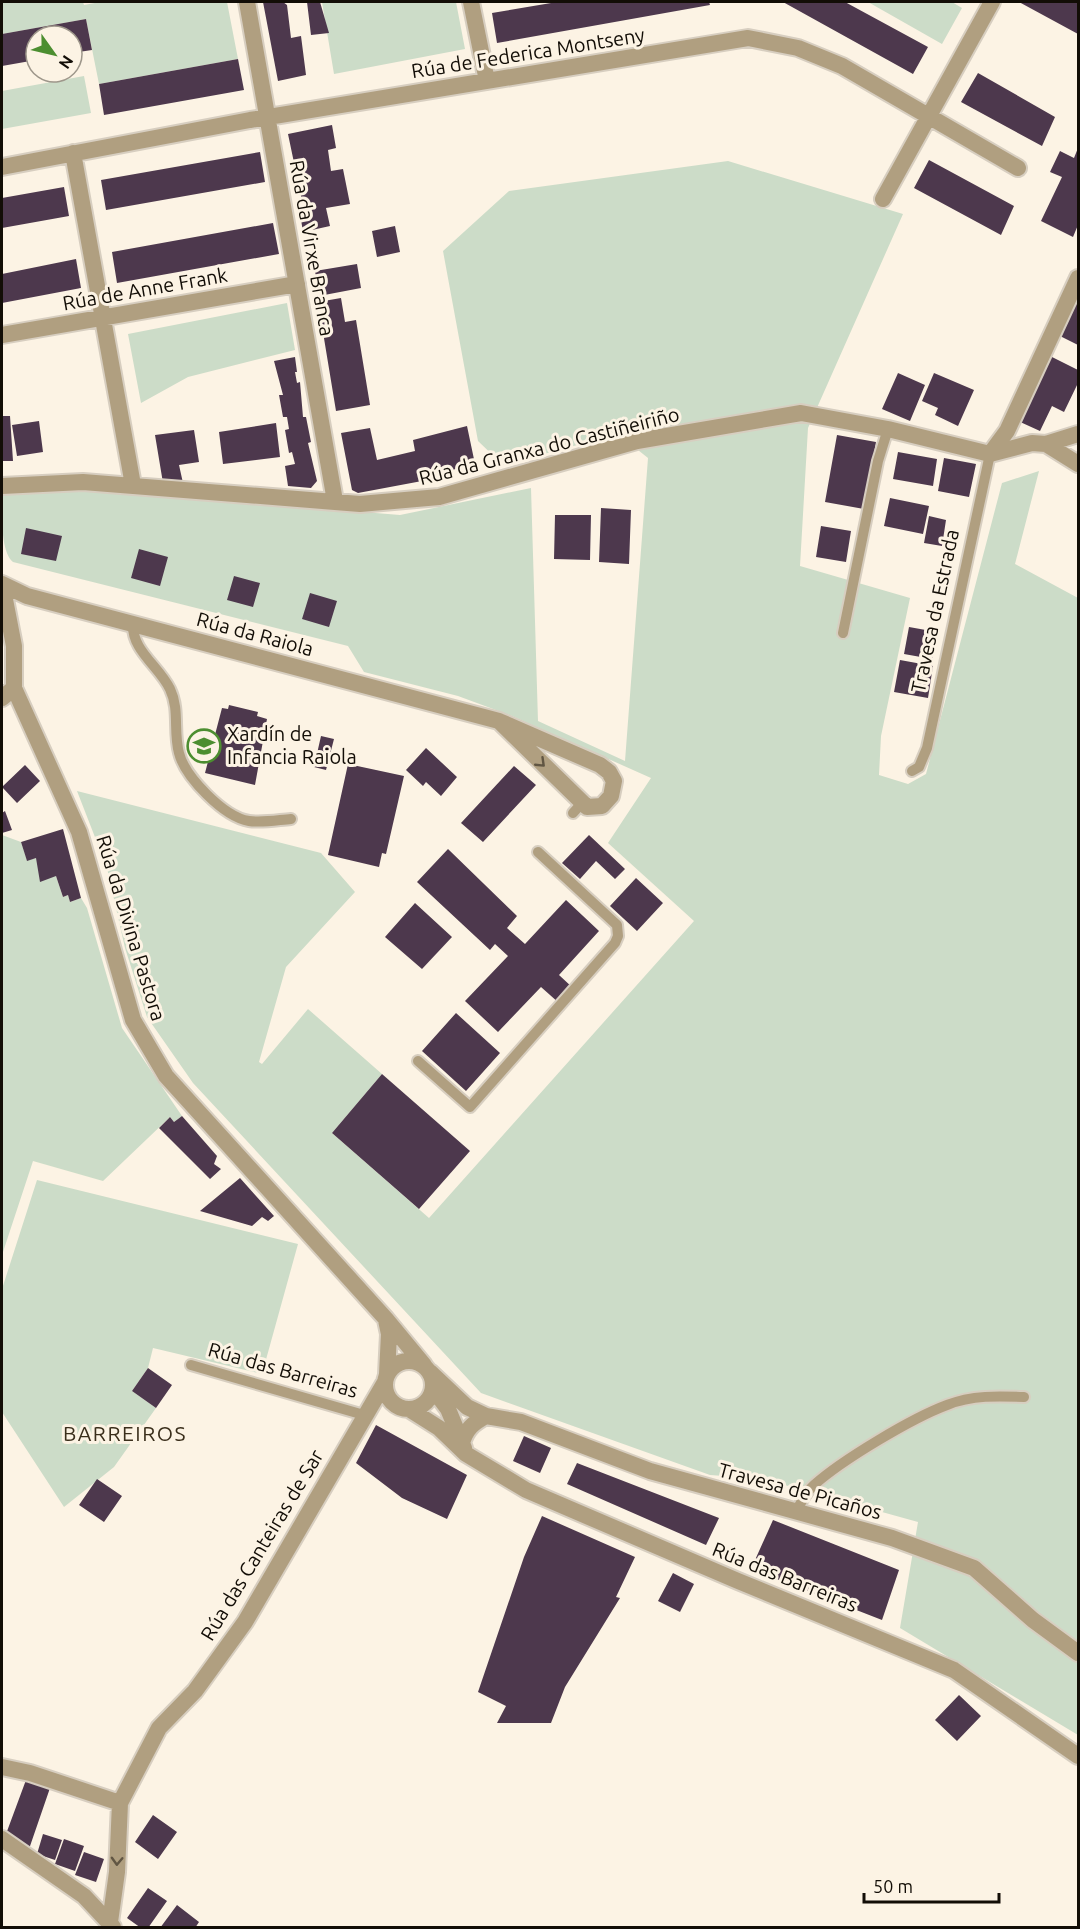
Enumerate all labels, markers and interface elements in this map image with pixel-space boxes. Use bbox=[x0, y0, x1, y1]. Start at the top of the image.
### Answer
street label: Rúa de Federica Montseny bbox=[410, 23, 647, 82]
north arrow bbox=[24, 24, 84, 84]
text: N bbox=[56, 52, 77, 72]
street label: Rúa da Virxe Branca bbox=[286, 158, 339, 338]
street label: Rúa de Anne Frank bbox=[61, 263, 229, 314]
street label: Rúa da Granxa do Castiñeiriño bbox=[416, 402, 681, 489]
street label: Travesa da Estrada bbox=[906, 527, 963, 695]
street label: Rúa da Raiola bbox=[194, 607, 316, 660]
place label: Xardín de Infancia Raiola bbox=[227, 722, 357, 768]
school or university icon: Xardín de Infancia Raiola bbox=[186, 728, 222, 764]
one-way arrow bbox=[533, 755, 544, 766]
street label: Rúa da Divina Pastora bbox=[92, 832, 171, 1024]
street label: Rúa das Barreiras bbox=[206, 1337, 361, 1402]
district label: BARREIROS bbox=[63, 1421, 187, 1445]
street label: Rúa das Canteiras de Sar bbox=[195, 1445, 328, 1644]
street label: Travesa de Picaños bbox=[716, 1458, 884, 1523]
street label: Rúa das Barreiras bbox=[709, 1537, 861, 1616]
one-way arrow bbox=[111, 1857, 124, 1866]
scale bar bbox=[864, 1866, 999, 1904]
text: 50 m bbox=[873, 1876, 913, 1896]

